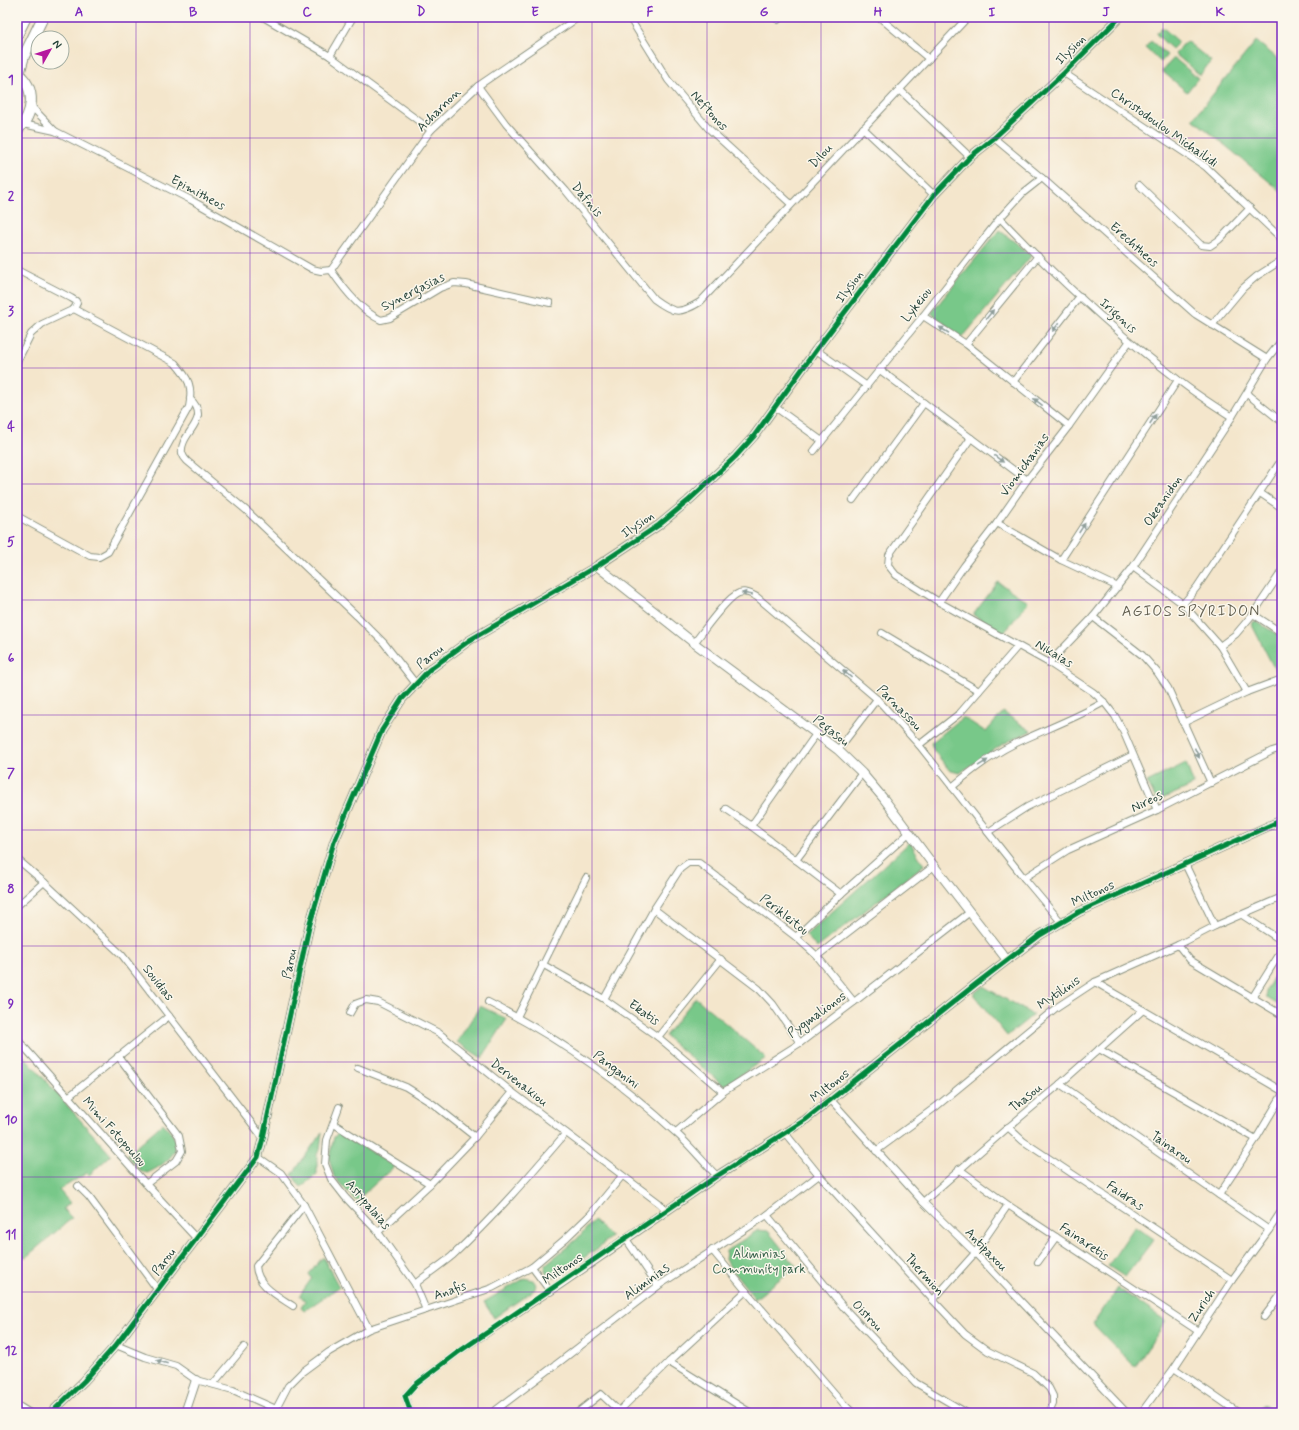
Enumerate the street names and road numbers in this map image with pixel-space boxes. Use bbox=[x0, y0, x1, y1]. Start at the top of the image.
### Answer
street label: Ilysion bbox=[1052, 31, 1090, 69]
street label: Acharnon bbox=[413, 84, 465, 136]
street label: Christodoulou Michailidi bbox=[1107, 84, 1221, 172]
street label: Neftonos bbox=[686, 87, 732, 135]
street label: Dilou bbox=[805, 140, 837, 172]
street label: Epimitheos bbox=[168, 171, 229, 215]
street label: Dafnis bbox=[568, 179, 607, 221]
street label: Erechtheos bbox=[1106, 219, 1162, 272]
street label: Ilysion bbox=[832, 267, 868, 307]
street label: Synergasias bbox=[378, 269, 449, 317]
street label: Lykeiou bbox=[898, 284, 936, 326]
street label: Irigonis bbox=[1094, 295, 1141, 339]
street label: Viomichanias bbox=[996, 430, 1054, 500]
street label: Okeanidon bbox=[1140, 472, 1186, 530]
street label: Ilysion bbox=[618, 508, 658, 542]
street label: Nikaias bbox=[1032, 636, 1076, 672]
street label: Parou bbox=[413, 641, 447, 673]
street label: Parnassou bbox=[873, 681, 925, 735]
street label: Pegasou bbox=[808, 712, 853, 752]
street label: Nireos bbox=[1128, 787, 1166, 817]
street label: Miltonos bbox=[1069, 877, 1117, 911]
street label: Perikleitou bbox=[756, 891, 812, 940]
street label: Parou bbox=[279, 947, 301, 981]
street label: Souidias bbox=[138, 961, 178, 1005]
street label: Mytilinis bbox=[1034, 972, 1084, 1014]
street label: Pygmalionos bbox=[784, 988, 851, 1043]
street label: Ekatis bbox=[625, 996, 663, 1030]
street label: Panganini bbox=[589, 1047, 643, 1094]
street label: Dervenakiou bbox=[487, 1055, 551, 1111]
street label: Miltonos bbox=[807, 1065, 853, 1107]
street label: Thasou bbox=[1006, 1080, 1046, 1116]
street label: Mimi Fotopoulou bbox=[78, 1094, 150, 1171]
street label: Tainarou bbox=[1147, 1128, 1195, 1168]
street label: Astypalaias bbox=[342, 1176, 395, 1234]
street label: Faidras bbox=[1103, 1177, 1147, 1215]
street label: Fainaretis bbox=[1056, 1219, 1112, 1265]
street label: Antipaxou bbox=[961, 1225, 1011, 1275]
street label: Parou bbox=[148, 1245, 180, 1279]
street label: Miltonos bbox=[539, 1249, 587, 1289]
street label: Thermion bbox=[900, 1250, 948, 1300]
street label: Aliminias bbox=[621, 1260, 673, 1304]
street label: Anafis bbox=[431, 1277, 469, 1304]
street label: Zurich bbox=[1185, 1286, 1220, 1326]
street label: Oistrou bbox=[848, 1297, 886, 1335]

